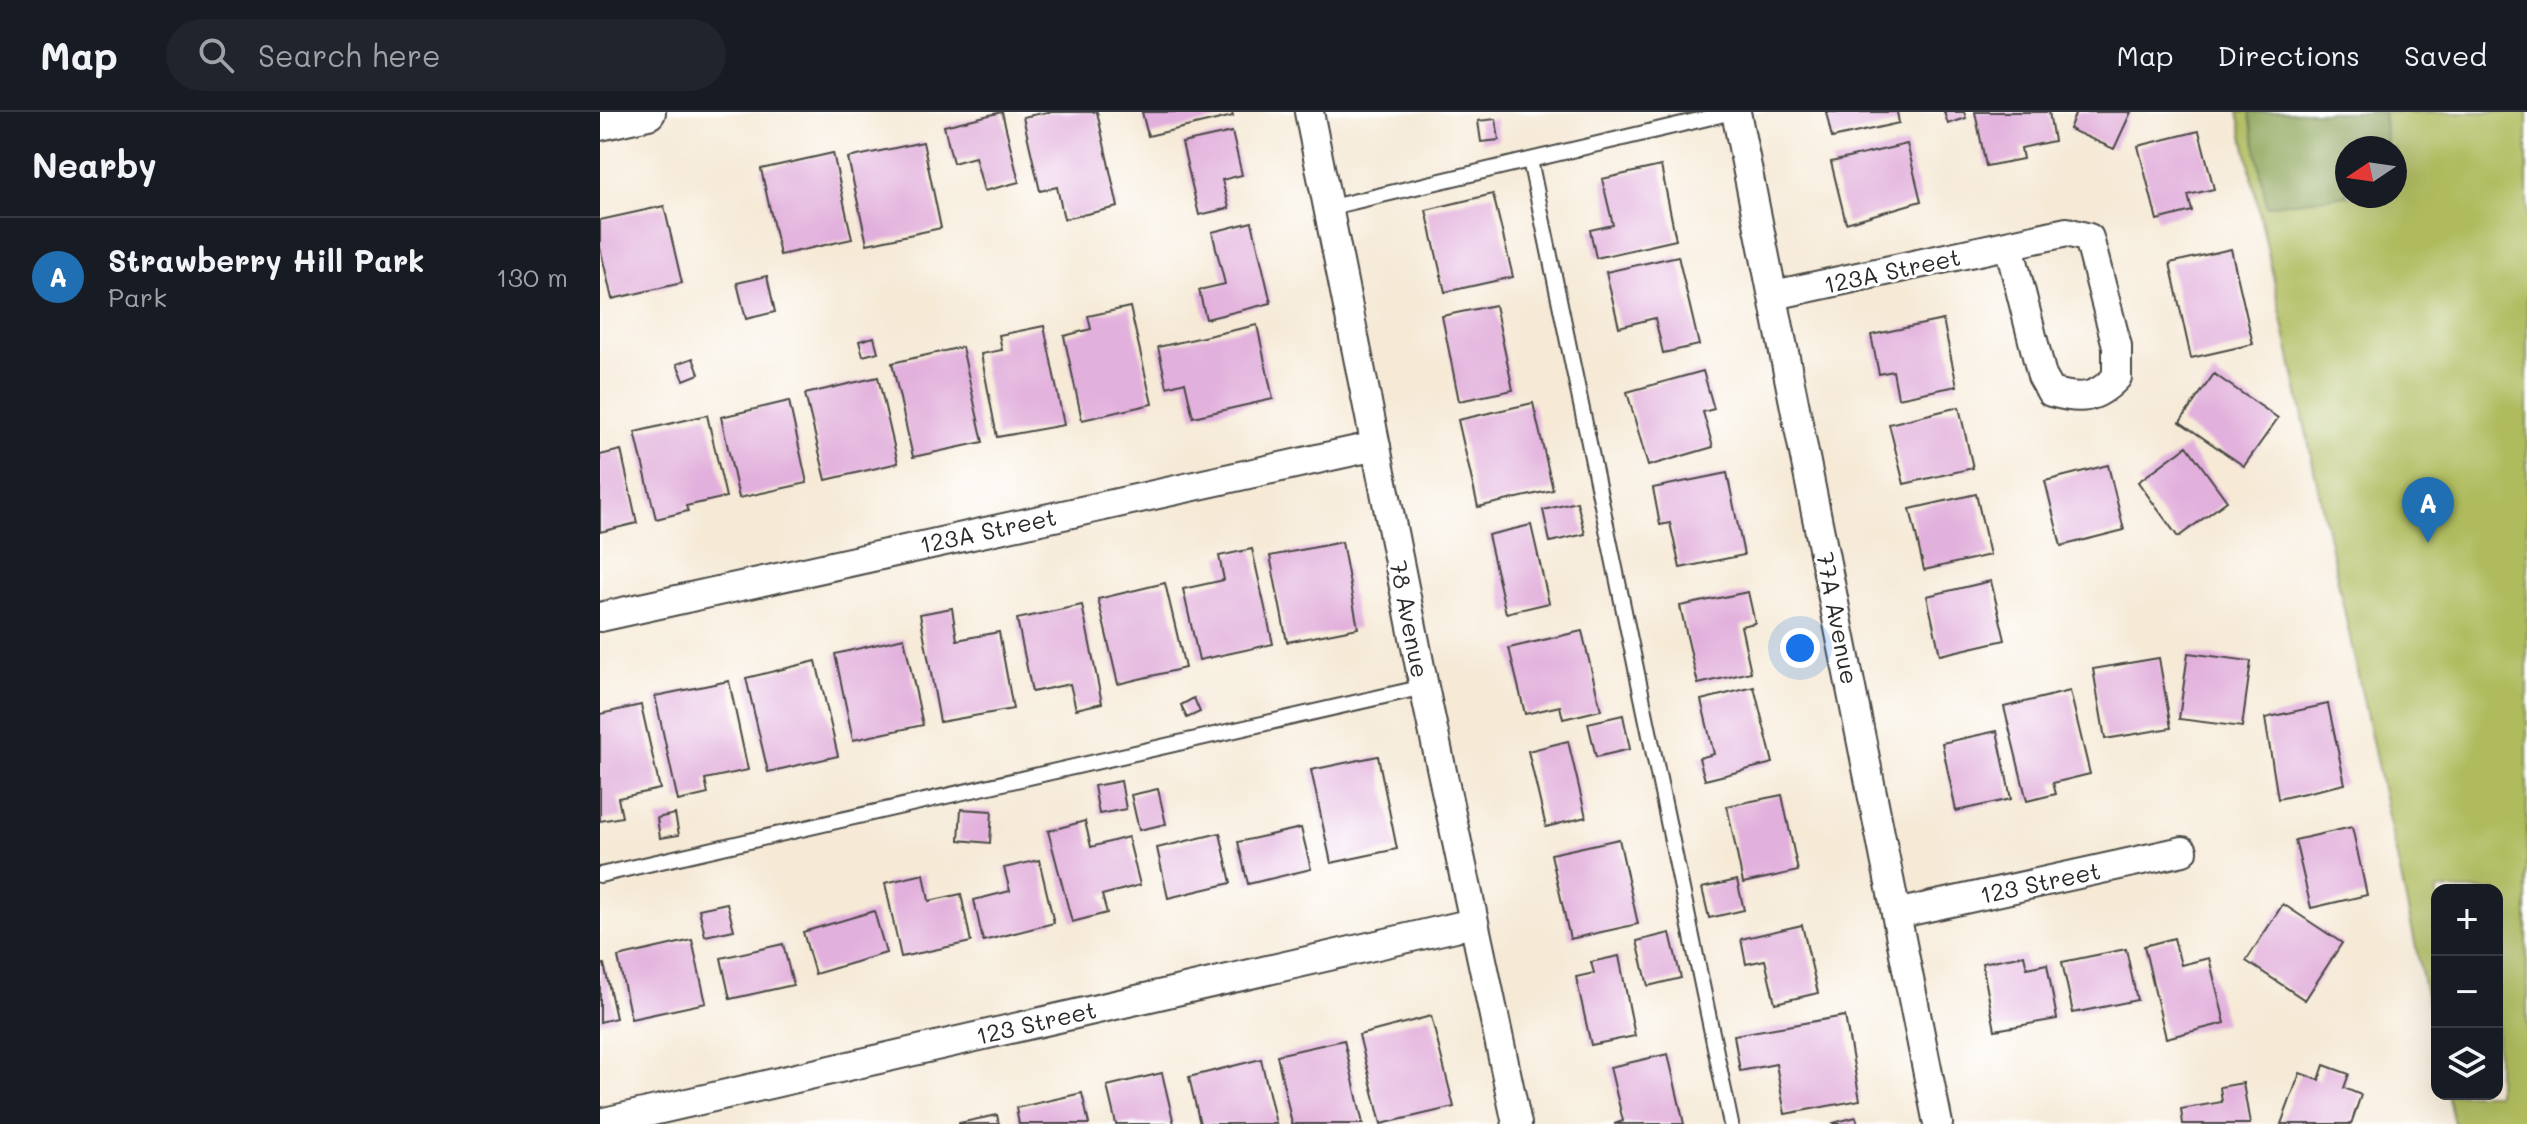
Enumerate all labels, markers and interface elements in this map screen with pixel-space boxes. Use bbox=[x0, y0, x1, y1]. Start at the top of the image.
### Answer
search box bbox=[166, 19, 726, 91]
text: Map bbox=[40, 30, 118, 80]
icon: search bbox=[194, 33, 238, 77]
text: Search here bbox=[258, 35, 441, 75]
text: Map bbox=[2117, 37, 2174, 73]
text: Directions bbox=[2218, 37, 2360, 73]
text: Saved bbox=[2404, 37, 2487, 73]
north arrow bbox=[2335, 136, 2407, 208]
text: Nearby bbox=[32, 142, 157, 187]
text: Strawberry Hill Park bbox=[108, 240, 425, 280]
street label: 123A Street bbox=[1821, 240, 1963, 300]
text: A bbox=[49, 260, 67, 294]
text: 130 m bbox=[496, 260, 568, 294]
text: Park bbox=[108, 280, 167, 314]
pin: A bbox=[2402, 477, 2454, 543]
street label: 123A Street bbox=[917, 500, 1059, 560]
street label: 77A Avenue bbox=[1810, 549, 1866, 687]
street label: 78 Avenue bbox=[1383, 558, 1437, 680]
your location bbox=[1780, 628, 1820, 668]
street label: 123 Street bbox=[1977, 854, 2103, 910]
map controls bbox=[2431, 884, 2503, 1100]
button: + bbox=[2431, 884, 2503, 956]
button: − bbox=[2431, 956, 2503, 1028]
street label: 123 Street bbox=[973, 993, 1099, 1051]
button: layers bbox=[2431, 1028, 2503, 1100]

